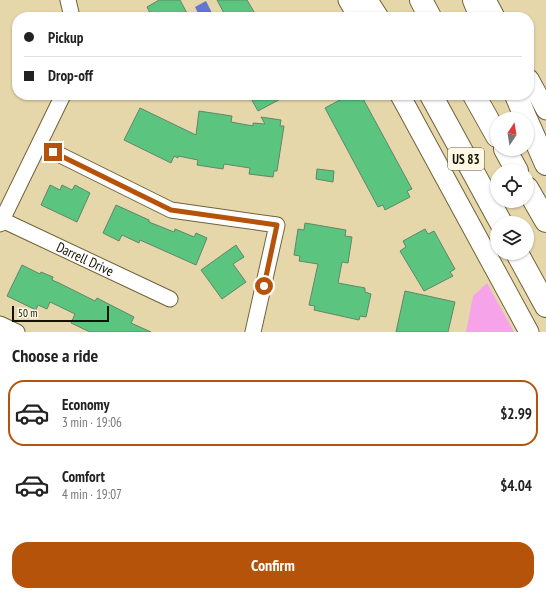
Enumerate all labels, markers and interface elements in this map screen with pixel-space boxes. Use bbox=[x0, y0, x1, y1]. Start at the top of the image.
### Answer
text: Pickup bbox=[48, 28, 83, 47]
text: Drop-off bbox=[48, 66, 93, 85]
north arrow bbox=[490, 112, 534, 156]
map controls bbox=[490, 112, 534, 260]
route end bbox=[44, 143, 62, 161]
road number: US 83 bbox=[448, 148, 484, 170]
button: locate bbox=[490, 164, 534, 208]
button: layers bbox=[490, 216, 534, 260]
street label: Darrell Drive bbox=[53, 238, 117, 280]
route start bbox=[255, 277, 273, 295]
scale bar bbox=[12, 304, 109, 323]
text: 50 m bbox=[18, 306, 37, 320]
text: Choose a ride bbox=[12, 344, 98, 367]
icon: car bbox=[14, 395, 50, 431]
text: Economy bbox=[62, 395, 110, 414]
text: $2.99 bbox=[500, 404, 532, 423]
text: 3 min · 19:06 bbox=[62, 414, 122, 431]
icon: car bbox=[14, 467, 50, 503]
text: Comfort bbox=[62, 467, 105, 486]
text: $4.04 bbox=[500, 476, 532, 495]
text: 4 min · 19:07 bbox=[62, 486, 122, 503]
button: Confirm bbox=[12, 542, 534, 588]

